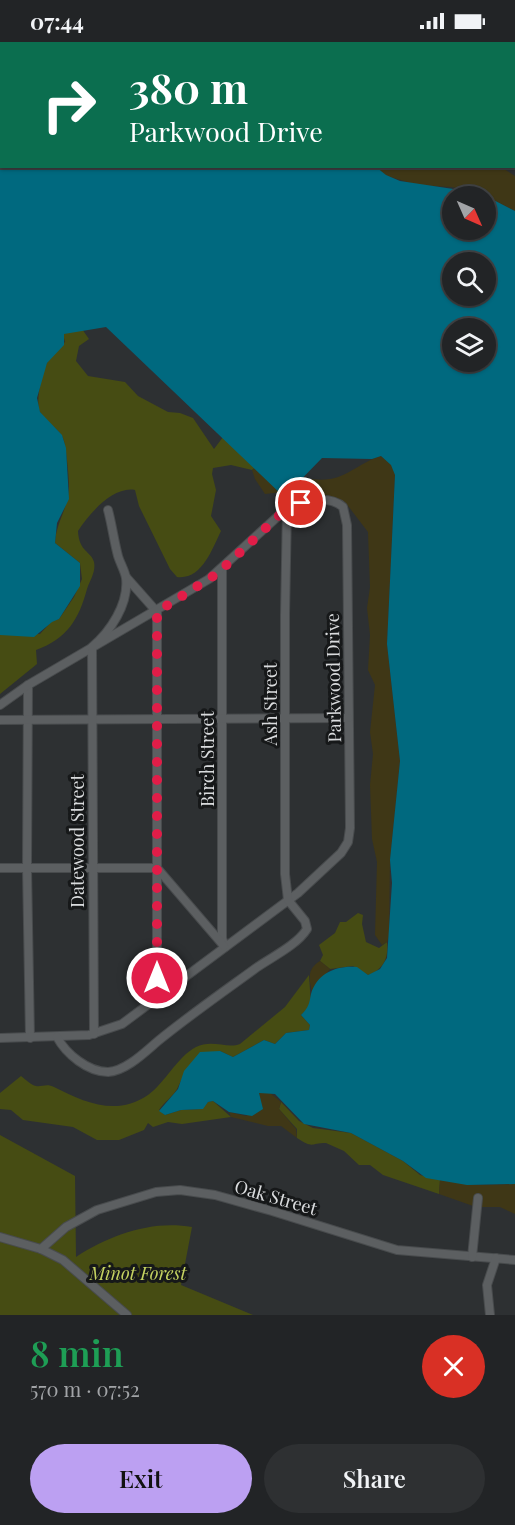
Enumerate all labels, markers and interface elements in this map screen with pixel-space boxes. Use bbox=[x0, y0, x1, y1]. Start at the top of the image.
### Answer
text: 07:44 bbox=[30, 6, 84, 36]
text: 380 m bbox=[129, 59, 248, 115]
icon: right bbox=[30, 66, 108, 144]
text: Parkwood Drive bbox=[129, 113, 323, 149]
north arrow bbox=[442, 186, 496, 240]
map controls bbox=[442, 186, 496, 372]
button: search bbox=[442, 252, 496, 306]
button: layers bbox=[442, 318, 496, 372]
pin bbox=[275, 477, 326, 528]
icon: arrive bbox=[284, 486, 317, 519]
street label: Parkwood Drive bbox=[320, 613, 346, 743]
street label: Ash Street bbox=[258, 662, 282, 746]
street label: Birch Street bbox=[195, 710, 219, 807]
street label: Datewood Street bbox=[65, 773, 89, 908]
position arrow bbox=[125, 946, 189, 1010]
street label: Oak Street bbox=[232, 1174, 321, 1220]
park label: Minot Forest bbox=[89, 1261, 187, 1285]
text: 8 min bbox=[30, 1328, 124, 1376]
button: close bbox=[422, 1335, 485, 1398]
text: 570 m · 07:52 bbox=[30, 1375, 140, 1402]
button: Exit bbox=[30, 1444, 252, 1513]
button: Share bbox=[264, 1444, 485, 1513]

